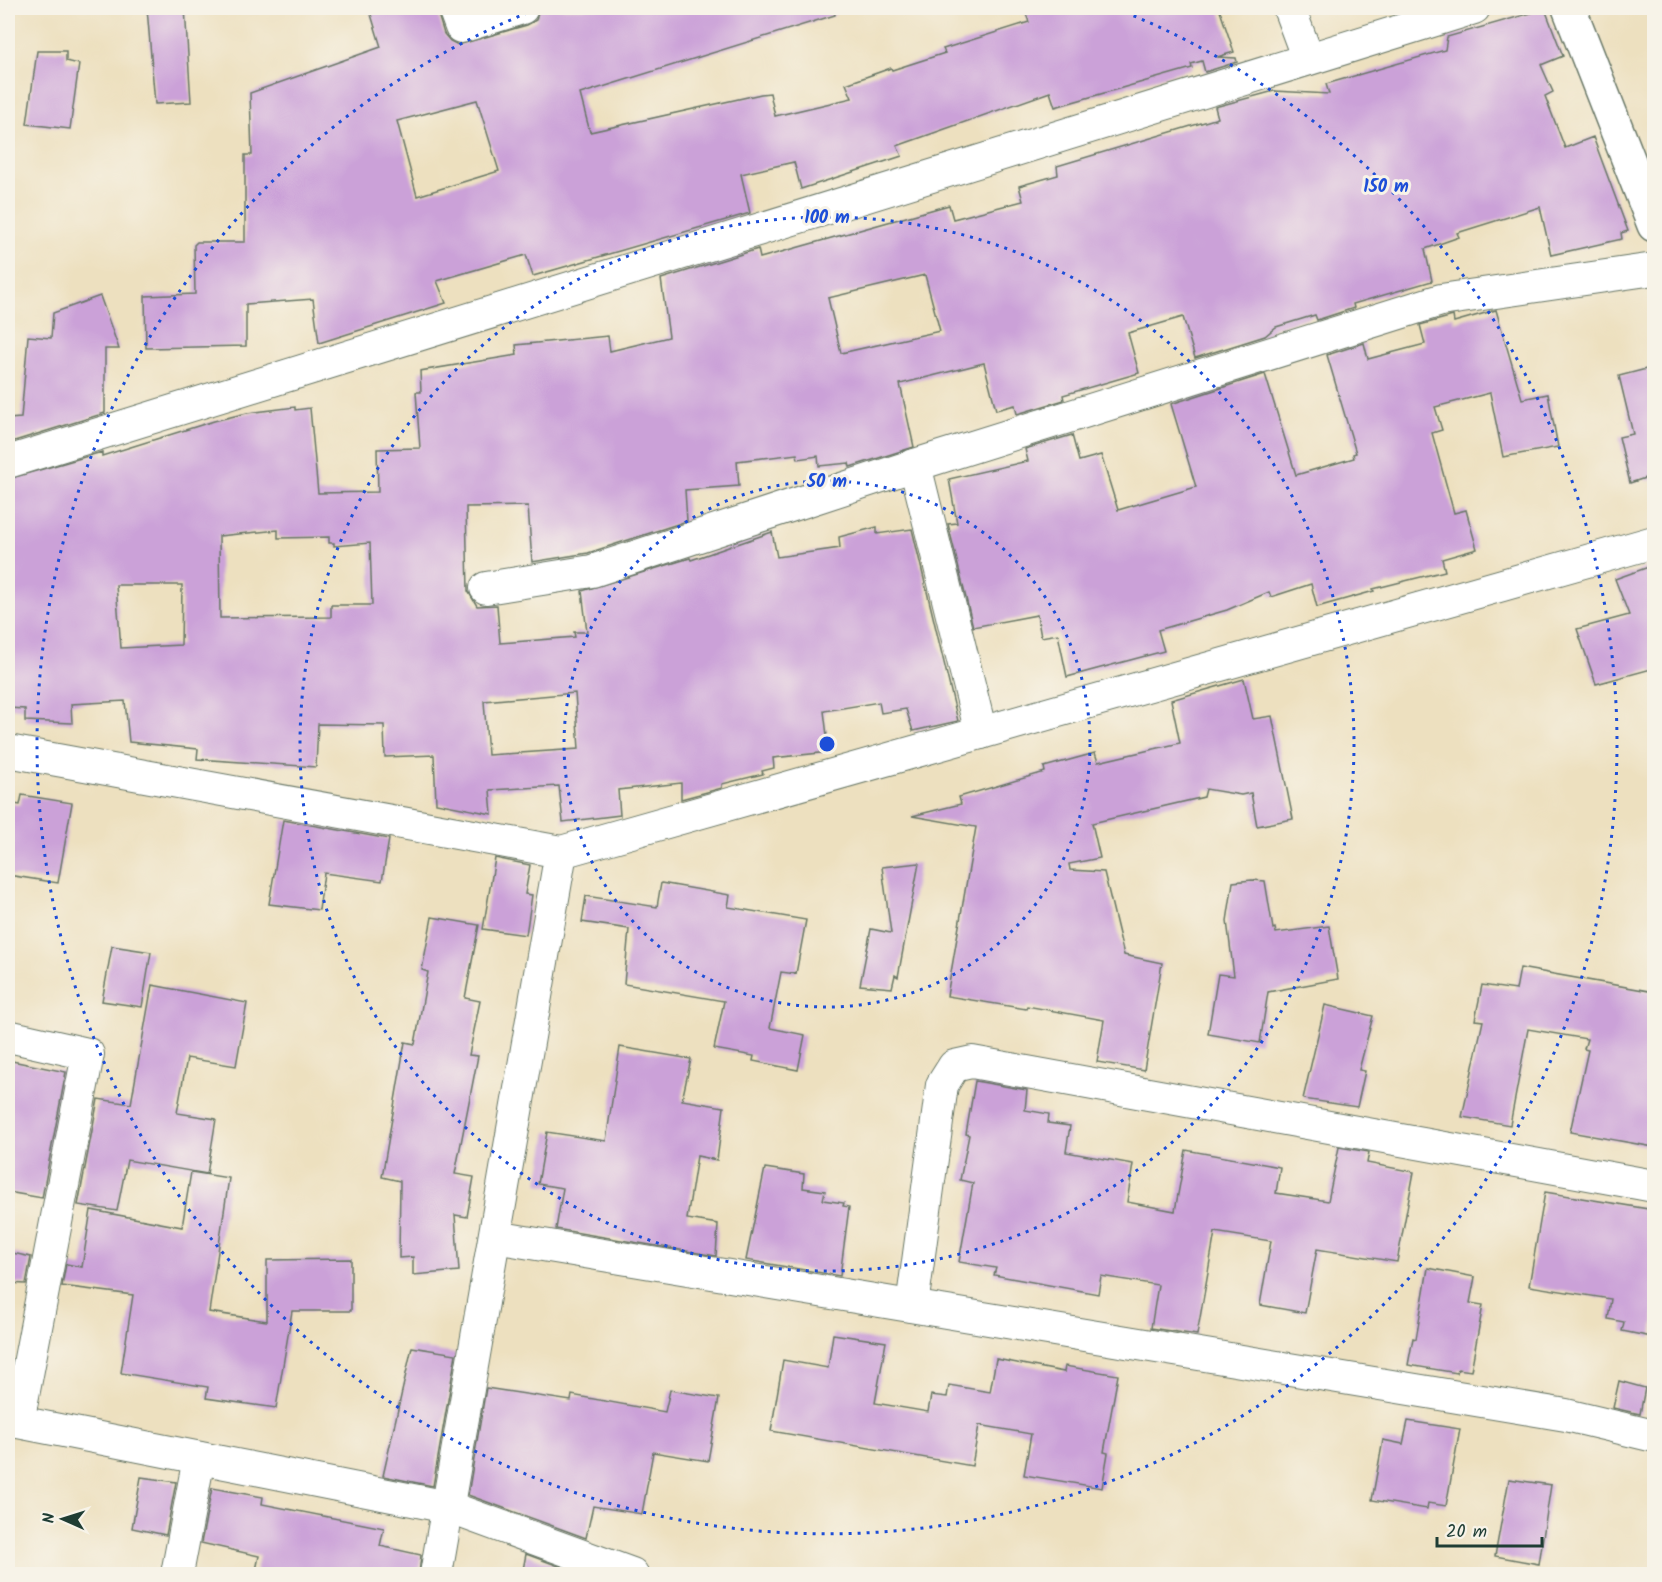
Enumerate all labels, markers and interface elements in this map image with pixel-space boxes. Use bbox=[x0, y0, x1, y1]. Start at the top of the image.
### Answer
text: 150 m bbox=[1363, 173, 1409, 202]
text: 100 m bbox=[804, 204, 850, 233]
text: 50 m bbox=[806, 468, 847, 497]
centre of rings bbox=[817, 734, 837, 754]
north arrow bbox=[33, 1489, 93, 1549]
scale bar bbox=[1437, 1510, 1542, 1548]
text: N bbox=[37, 1513, 62, 1524]
text: 20 m bbox=[1446, 1518, 1487, 1547]

